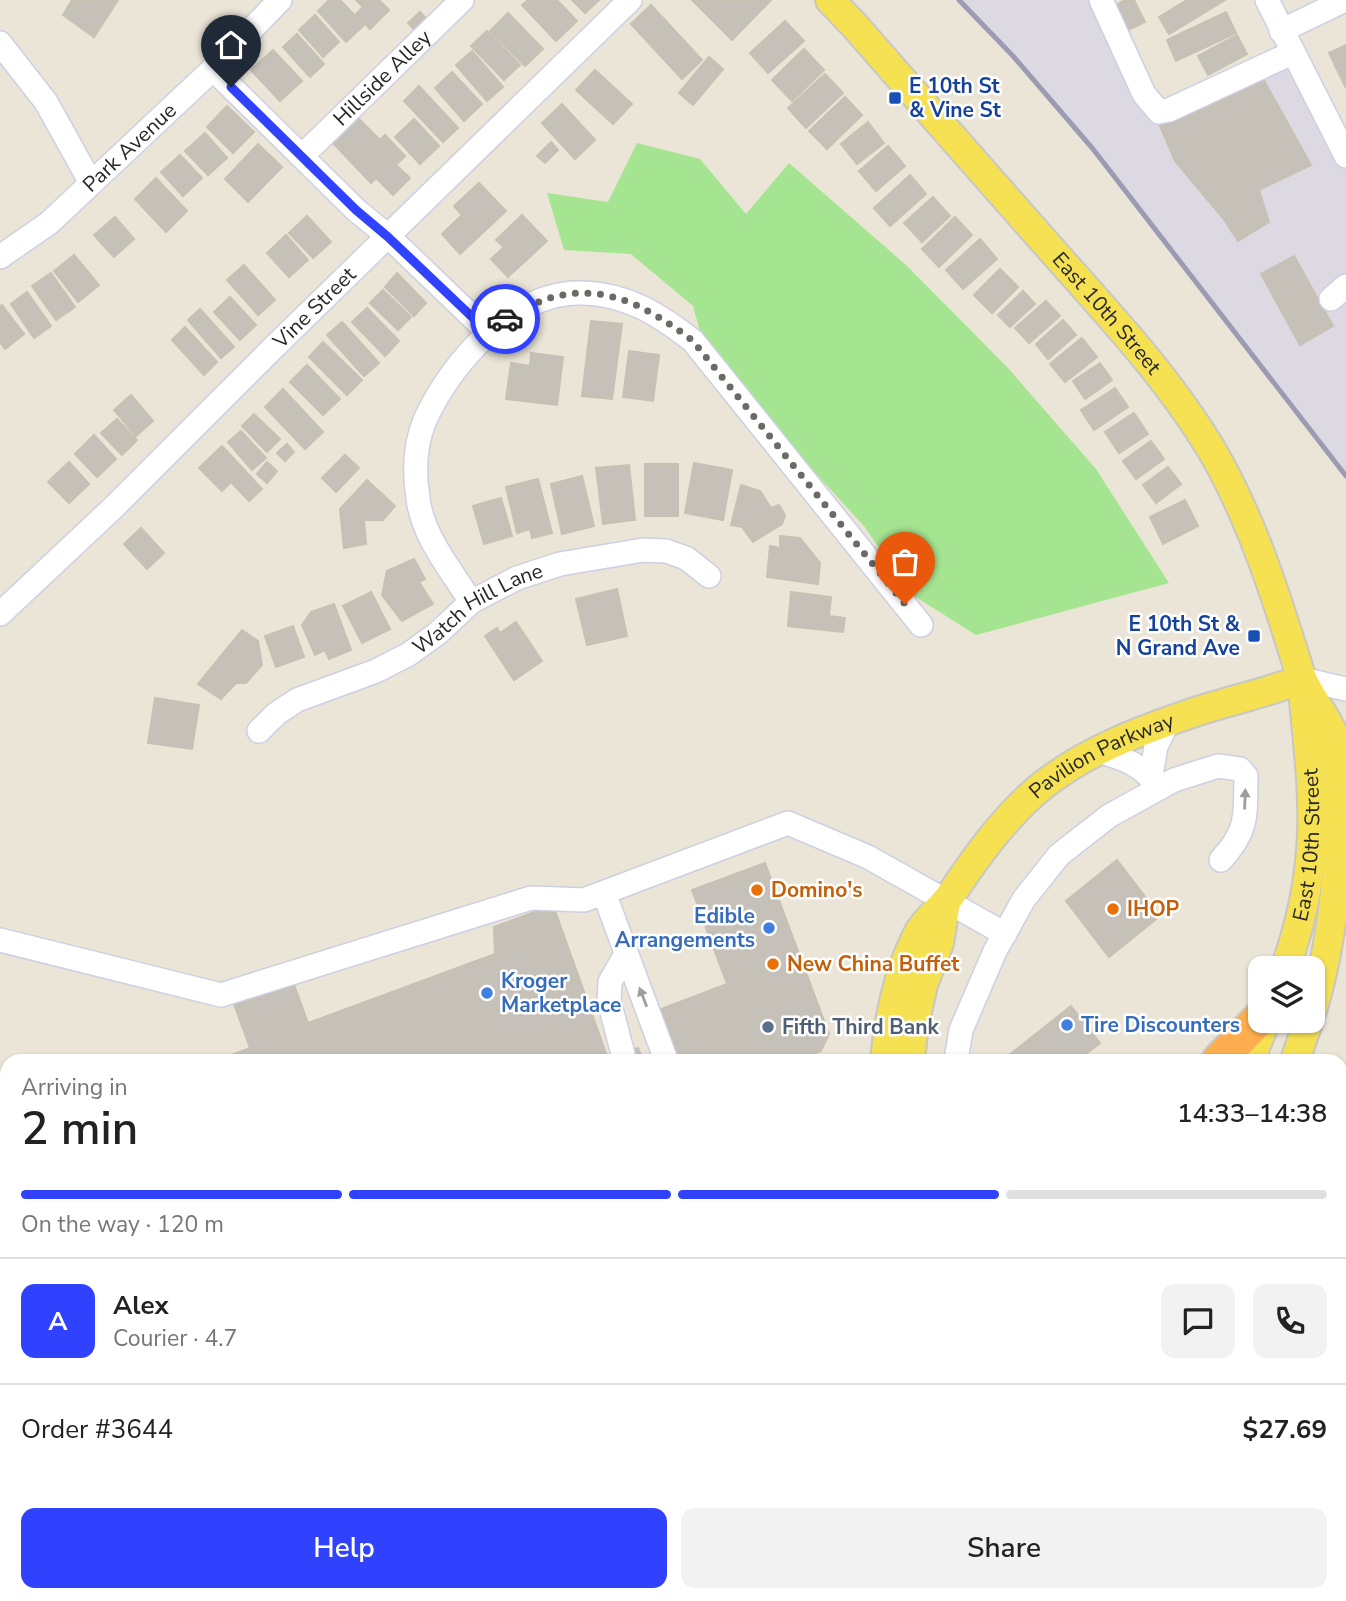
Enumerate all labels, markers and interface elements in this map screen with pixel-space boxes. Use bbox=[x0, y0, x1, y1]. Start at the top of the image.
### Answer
pin bbox=[201, 15, 261, 87]
street label: Hillside Alley bbox=[327, 23, 437, 132]
icon: home bbox=[212, 26, 250, 64]
place label: E 10th St & Vine St bbox=[909, 72, 1002, 124]
marker: E 10th St & Vine St bbox=[887, 90, 903, 106]
street label: Park Avenue bbox=[77, 97, 182, 198]
street label: East 10th Street bbox=[1046, 246, 1168, 381]
street label: Vine Street bbox=[266, 260, 362, 355]
courier bbox=[470, 284, 540, 354]
icon: car bbox=[486, 300, 524, 338]
pin bbox=[875, 532, 935, 604]
icon: bag bbox=[886, 543, 924, 581]
street label: Watch Hill Lane bbox=[407, 557, 546, 661]
place label: E 10th St & N Grand Ave bbox=[1116, 610, 1241, 662]
marker: E 10th St & N Grand Ave bbox=[1246, 628, 1262, 644]
street label: Pavilion Parkway bbox=[1023, 706, 1178, 805]
street label: East 10th Street bbox=[1286, 767, 1326, 924]
one-way arrow bbox=[1240, 788, 1251, 810]
place label: Domino's bbox=[771, 876, 863, 904]
marker: Domino's bbox=[749, 882, 765, 898]
place label: IHOP bbox=[1127, 895, 1180, 923]
marker: IHOP bbox=[1105, 901, 1121, 917]
place label: Edible Arrangements bbox=[615, 902, 755, 954]
marker: Edible Arrangements bbox=[761, 920, 777, 936]
place label: New China Buffet bbox=[787, 950, 960, 978]
marker: New China Buffet bbox=[765, 956, 781, 972]
map controls bbox=[1248, 956, 1325, 1033]
button: layers bbox=[1248, 956, 1325, 1033]
place label: Kroger Marketplace bbox=[501, 967, 621, 1019]
marker: Kroger Marketplace bbox=[479, 985, 495, 1001]
one-way arrow bbox=[637, 986, 648, 1007]
place label: Tire Discounters bbox=[1081, 1011, 1240, 1039]
place label: Fifth Third Bank bbox=[782, 1013, 939, 1041]
marker: Tire Discounters bbox=[1059, 1017, 1075, 1033]
marker: Fifth Third Bank bbox=[760, 1019, 776, 1035]
text: Arriving in bbox=[21, 1072, 128, 1103]
text: 14:33–14:38 bbox=[1177, 1096, 1327, 1131]
text: 2 min bbox=[21, 1097, 138, 1160]
text: On the way · 120 m bbox=[21, 1209, 224, 1240]
button: chat bbox=[1161, 1284, 1235, 1358]
button: phone bbox=[1253, 1284, 1327, 1358]
text: Alex bbox=[113, 1288, 169, 1323]
text: A bbox=[48, 1304, 68, 1339]
text: Courier · 4.7 bbox=[113, 1323, 237, 1354]
text: Order #3644 bbox=[21, 1412, 173, 1447]
text: $27.69 bbox=[1243, 1412, 1327, 1447]
button: Help bbox=[21, 1508, 667, 1588]
button: Share bbox=[681, 1508, 1327, 1588]

